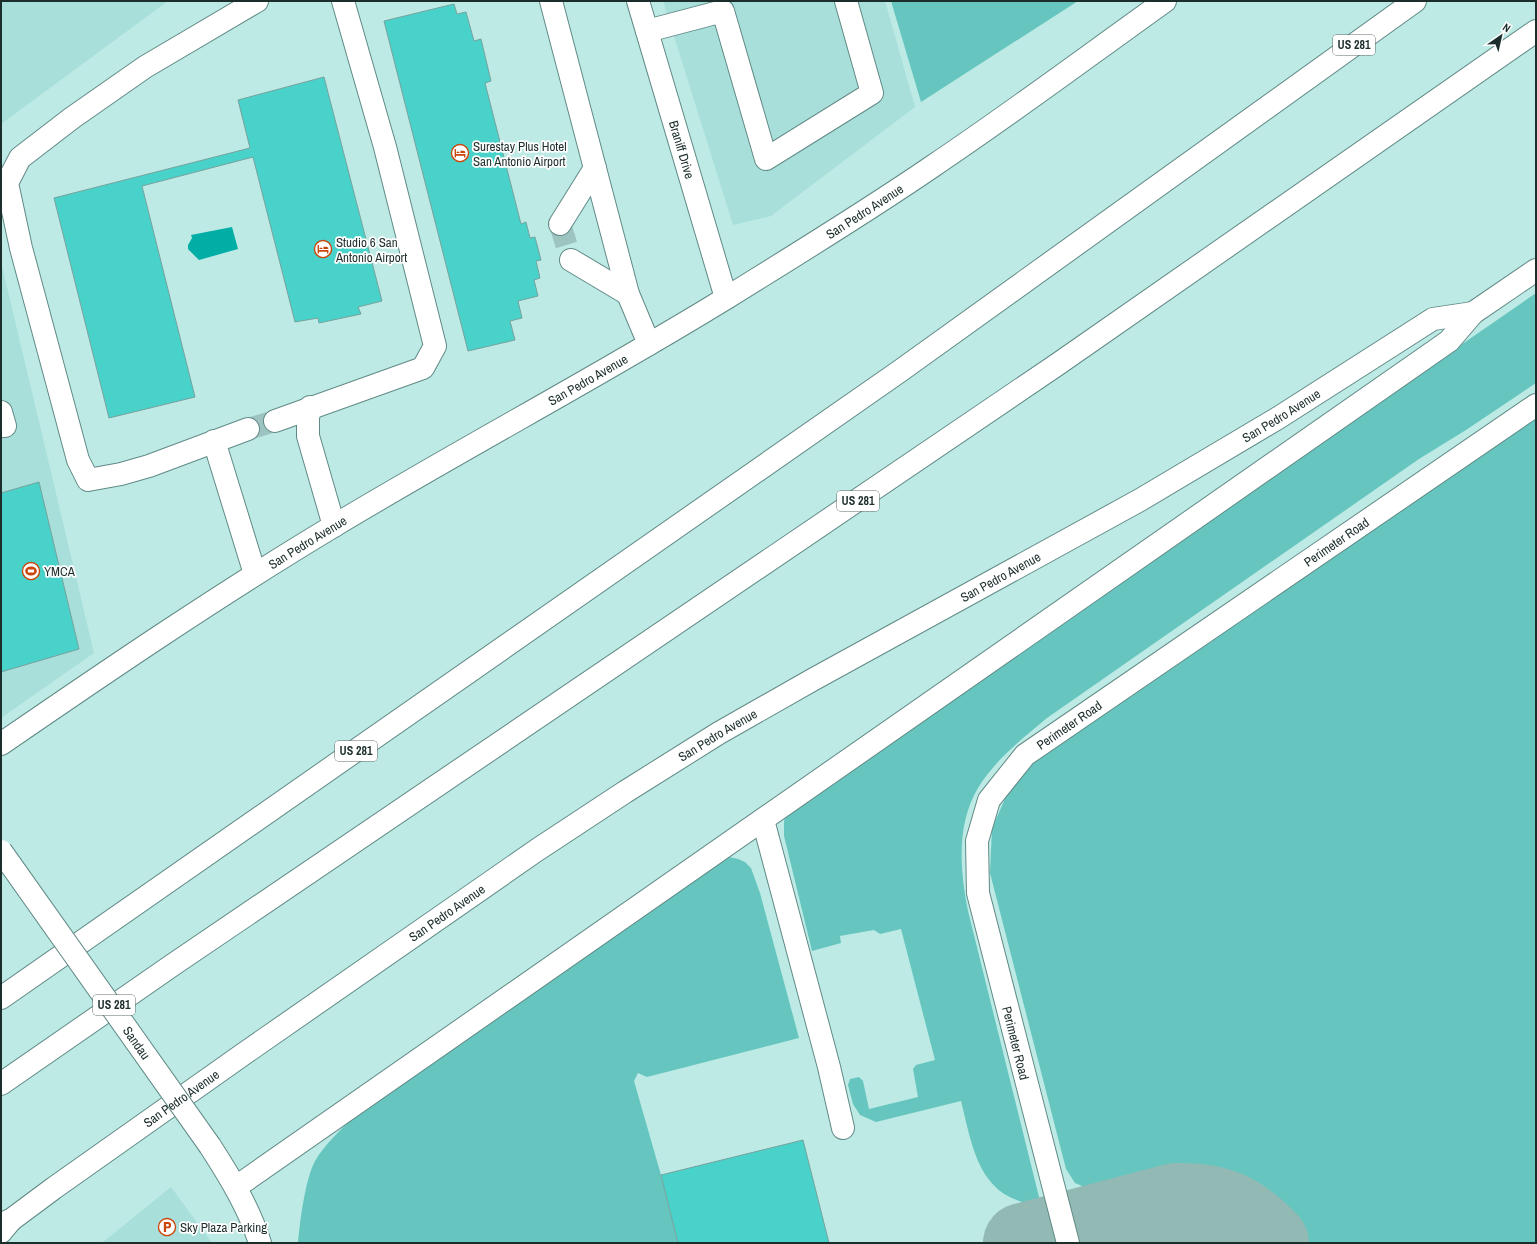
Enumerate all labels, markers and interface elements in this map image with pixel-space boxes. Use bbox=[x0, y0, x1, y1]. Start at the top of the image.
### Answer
north arrow bbox=[1481, 16, 1521, 56]
text: N bbox=[1500, 20, 1513, 35]
road number: US 281 bbox=[1333, 35, 1375, 55]
street label: Braniff Drive bbox=[665, 119, 698, 181]
place label: Surestay Plus Hotel San Antonio Airport bbox=[473, 138, 567, 170]
hotel icon: Surestay Plus Hotel San Antonio Airport bbox=[450, 143, 470, 163]
street label: San Pedro Avenue bbox=[823, 180, 907, 243]
place label: Studio 6 San Antonio Airport bbox=[335, 234, 407, 266]
hotel icon: Studio 6 San Antonio Airport bbox=[313, 239, 333, 259]
street label: San Pedro Avenue bbox=[545, 351, 631, 410]
street label: San Pedro Avenue bbox=[1239, 385, 1324, 446]
road number: US 281 bbox=[837, 491, 879, 511]
street label: San Pedro Avenue bbox=[265, 512, 350, 573]
street label: Perimeter Road bbox=[1301, 514, 1372, 571]
street label: San Pedro Avenue bbox=[957, 548, 1044, 606]
sports icon: YMCA bbox=[21, 561, 41, 581]
place label: YMCA bbox=[44, 563, 76, 580]
street label: Perimeter Road bbox=[1033, 697, 1105, 754]
street label: San Pedro Avenue bbox=[675, 705, 760, 765]
road number: US 281 bbox=[335, 741, 377, 761]
street label: San Pedro Avenue bbox=[406, 881, 488, 945]
road number: US 281 bbox=[93, 995, 135, 1015]
street label: Perimeter Road bbox=[998, 1005, 1033, 1082]
street label: Sandau bbox=[119, 1023, 154, 1063]
street label: San Pedro Avenue bbox=[140, 1066, 223, 1131]
parking icon: Sky Plaza Parking bbox=[157, 1217, 177, 1237]
place label: Sky Plaza Parking bbox=[180, 1219, 267, 1236]

